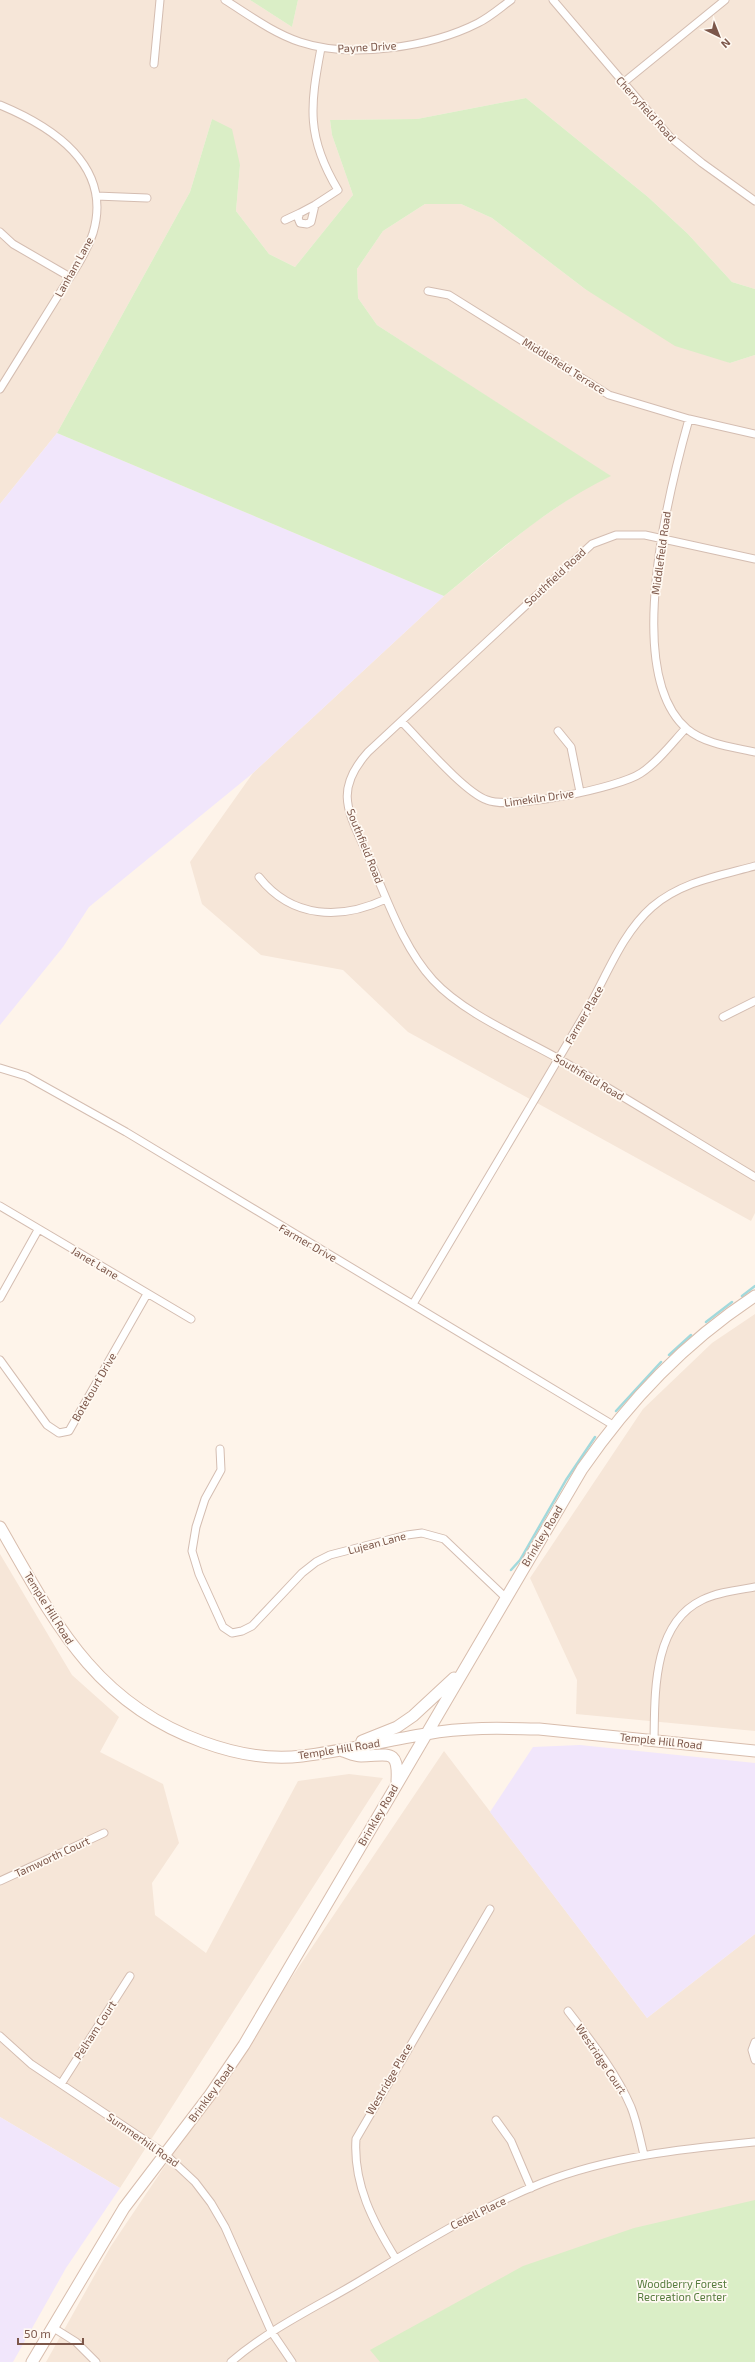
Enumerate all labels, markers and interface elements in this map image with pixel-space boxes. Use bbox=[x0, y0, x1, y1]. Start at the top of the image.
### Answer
north arrow bbox=[699, 16, 739, 56]
text: N bbox=[719, 36, 734, 51]
street label: Payne Drive bbox=[337, 38, 397, 55]
street label: Cherryfield Road bbox=[614, 73, 679, 144]
street label: Lanham Lane bbox=[52, 234, 95, 299]
street label: Middlefield Terrace bbox=[520, 335, 608, 396]
street label: Middlefield Road bbox=[648, 510, 673, 595]
street label: Southfield Road bbox=[521, 545, 588, 608]
street label: Limekiln Drive bbox=[503, 786, 575, 809]
street label: Southfield Road bbox=[345, 807, 386, 885]
street label: Farmer Place bbox=[562, 983, 606, 1046]
street label: Southfield Road bbox=[552, 1051, 627, 1103]
street label: Farmer Drive bbox=[277, 1221, 339, 1264]
street label: Janet Lane bbox=[69, 1243, 121, 1282]
street label: Botetourt Drive bbox=[69, 1350, 118, 1423]
street label: Brinkley Road bbox=[518, 1503, 565, 1568]
street label: Lujean Lane bbox=[346, 1529, 408, 1557]
street label: Temple Hill Road bbox=[22, 1569, 77, 1646]
street label: Temple Hill Road bbox=[619, 1730, 703, 1751]
street label: Temple Hill Road bbox=[297, 1736, 381, 1761]
street label: Brinkley Road bbox=[355, 1782, 400, 1848]
street label: Tamworth Court bbox=[12, 1834, 91, 1880]
street label: Pelham Court bbox=[71, 1998, 118, 2062]
street label: Westridge Court bbox=[573, 2021, 630, 2096]
street label: Westridge Place bbox=[363, 2040, 414, 2117]
street label: Brinkley Road bbox=[185, 2061, 236, 2124]
street label: Summerhill Road bbox=[105, 2110, 182, 2169]
street label: Cedell Place bbox=[448, 2193, 508, 2232]
park label: Woodberry Forest Recreation Center bbox=[637, 2277, 727, 2303]
scale bar bbox=[18, 2320, 83, 2346]
text: 50 m bbox=[24, 2326, 51, 2340]

